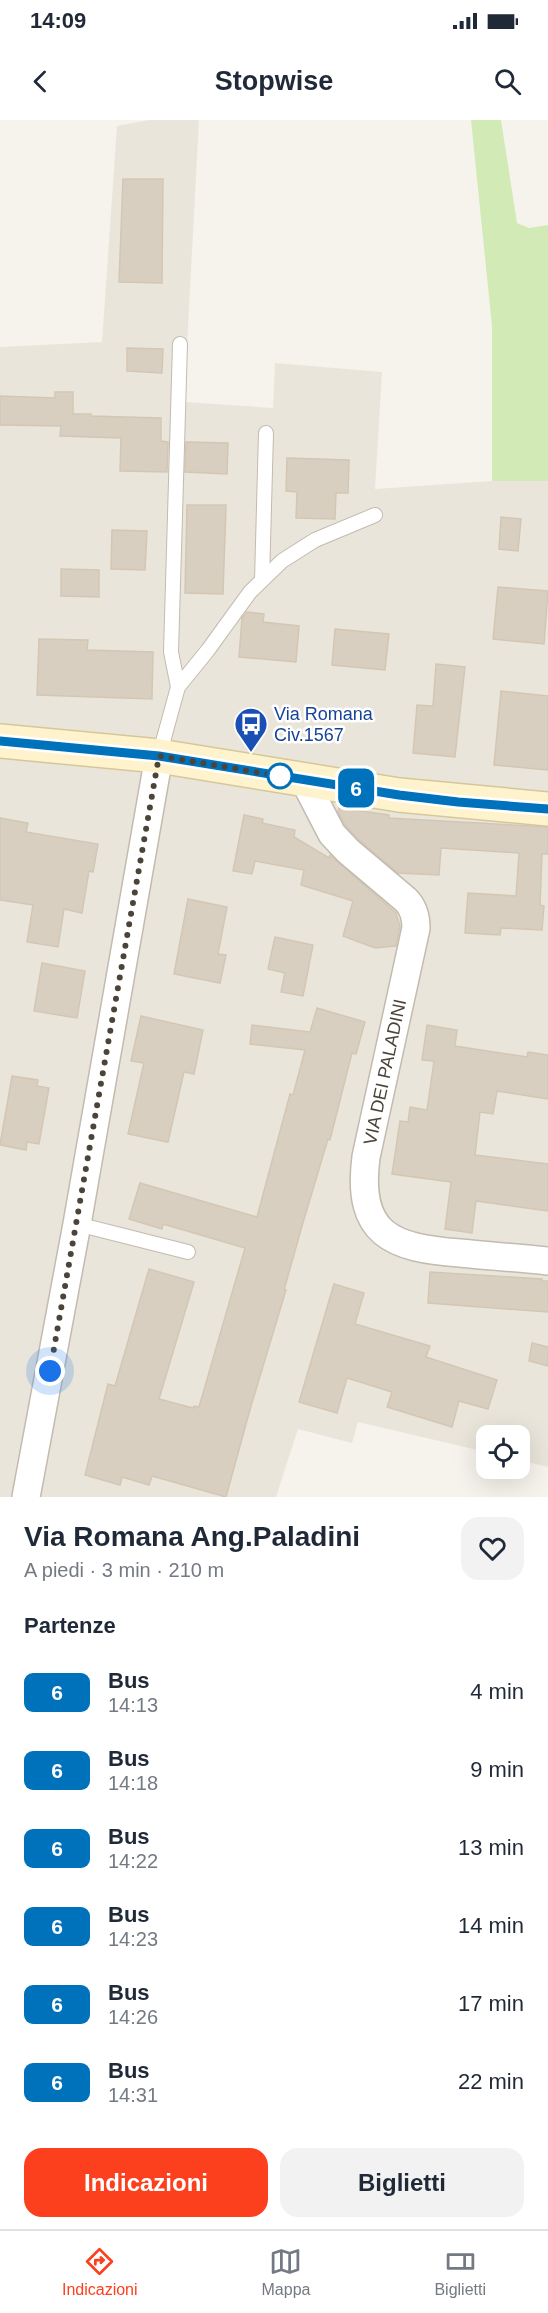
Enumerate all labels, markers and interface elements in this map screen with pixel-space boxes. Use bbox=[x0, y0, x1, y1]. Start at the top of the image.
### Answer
text: 14:09 bbox=[30, 8, 86, 33]
icon: back bbox=[24, 65, 57, 98]
icon: search bbox=[491, 65, 524, 98]
text: Stopwise bbox=[215, 66, 333, 96]
place label: Via Romana Civ.1567 bbox=[274, 704, 374, 745]
bus stop icon: Via Romana Civ.1567 bbox=[233, 706, 269, 753]
unlabelled marker bbox=[267, 763, 293, 789]
line badge: 6 bbox=[336, 768, 376, 808]
text: 6 bbox=[350, 777, 362, 800]
street label: VIA DEI PALADINI bbox=[360, 997, 410, 1147]
your location bbox=[35, 1356, 65, 1386]
map controls bbox=[476, 1425, 530, 1479]
button: locate bbox=[476, 1425, 530, 1479]
button: heart bbox=[461, 1517, 524, 1580]
text: Via Romana Ang.Paladini bbox=[24, 1521, 360, 1552]
text: A piedi · 3 min · 210 m bbox=[24, 1559, 224, 1581]
text: Partenze bbox=[24, 1613, 116, 1638]
text: Bus bbox=[108, 1668, 150, 1693]
text: 4 min bbox=[470, 1679, 524, 1704]
text: 6 bbox=[51, 1681, 63, 1704]
text: 14:13 bbox=[108, 1694, 158, 1716]
text: Bus bbox=[108, 1746, 150, 1771]
text: 9 min bbox=[470, 1757, 524, 1782]
text: 6 bbox=[51, 1759, 63, 1782]
text: 14:18 bbox=[108, 1772, 158, 1794]
text: Bus bbox=[108, 1824, 150, 1849]
text: 13 min bbox=[458, 1835, 524, 1860]
text: 6 bbox=[51, 1837, 63, 1860]
text: 14:22 bbox=[108, 1850, 158, 1872]
text: Bus bbox=[108, 1902, 150, 1927]
text: 14 min bbox=[458, 1913, 524, 1938]
text: 6 bbox=[51, 1915, 63, 1938]
text: 14:23 bbox=[108, 1928, 158, 1950]
text: Bus bbox=[108, 1980, 150, 2005]
text: 17 min bbox=[458, 1991, 524, 2016]
text: 6 bbox=[51, 1993, 63, 2016]
text: 14:26 bbox=[108, 2006, 158, 2028]
text: Bus bbox=[108, 2058, 150, 2083]
text: 22 min bbox=[458, 2069, 524, 2094]
text: 6 bbox=[51, 2071, 63, 2094]
text: 14:31 bbox=[108, 2084, 158, 2106]
button: Indicazioni bbox=[24, 2148, 268, 2217]
button: Biglietti bbox=[280, 2148, 524, 2217]
tab: Indicazioni bbox=[62, 2245, 138, 2299]
tab: Mappa bbox=[262, 2245, 310, 2299]
tab: Biglietti bbox=[434, 2245, 486, 2299]

